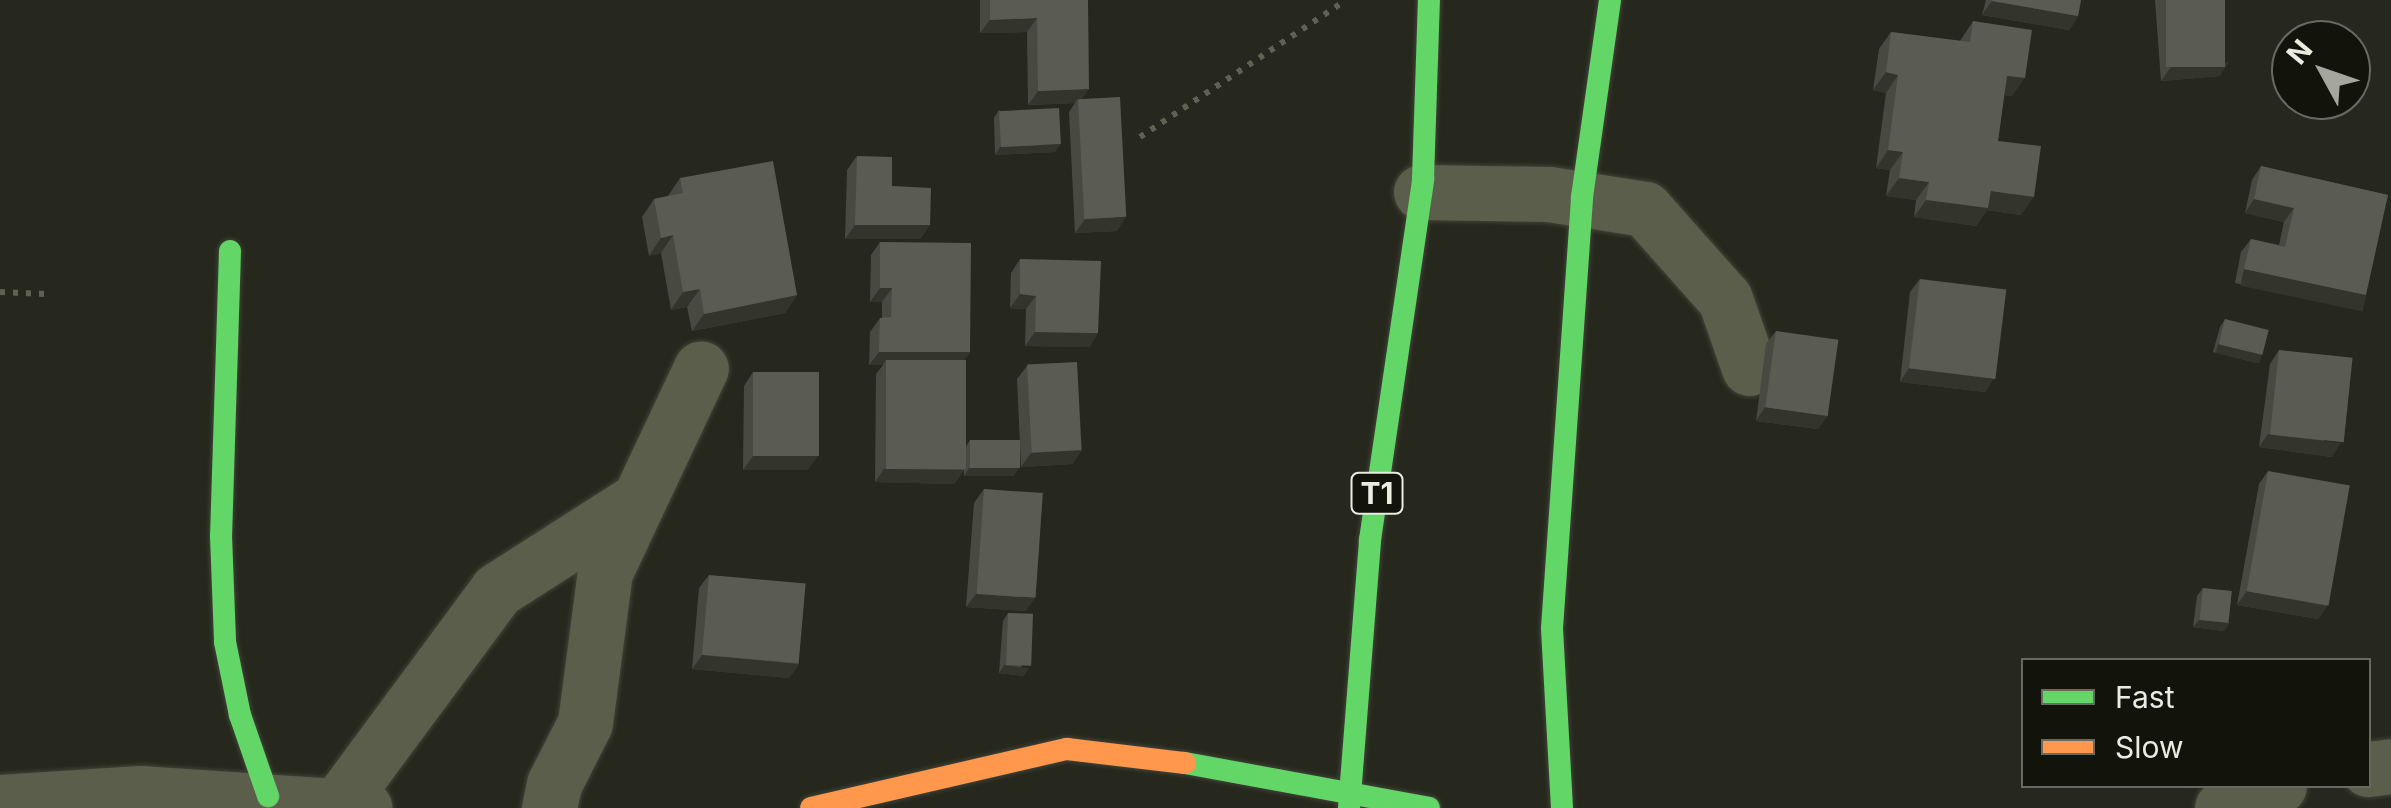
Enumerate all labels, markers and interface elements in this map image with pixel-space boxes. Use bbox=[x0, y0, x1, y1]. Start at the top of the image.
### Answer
north arrow bbox=[2271, 20, 2371, 120]
text: N bbox=[2280, 33, 2319, 71]
road number: T1 bbox=[1350, 468, 1404, 518]
legend bbox=[2021, 658, 2371, 788]
text: Fast bbox=[2115, 679, 2174, 715]
text: Slow bbox=[2115, 729, 2184, 765]

